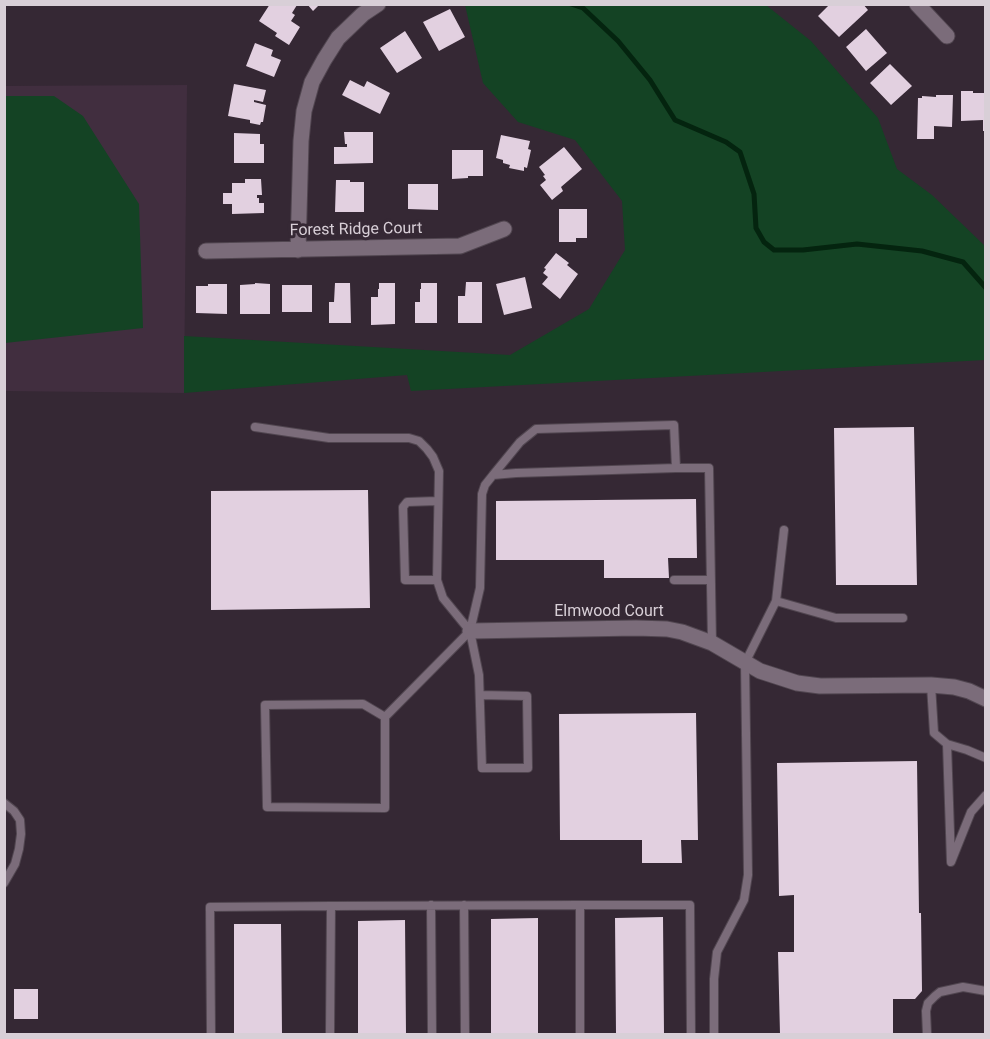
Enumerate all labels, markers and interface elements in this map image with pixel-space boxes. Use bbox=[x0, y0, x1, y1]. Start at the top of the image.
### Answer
street label: Forest Ridge Court bbox=[290, 219, 422, 241]
street label: Elmwood Court bbox=[554, 602, 664, 622]

